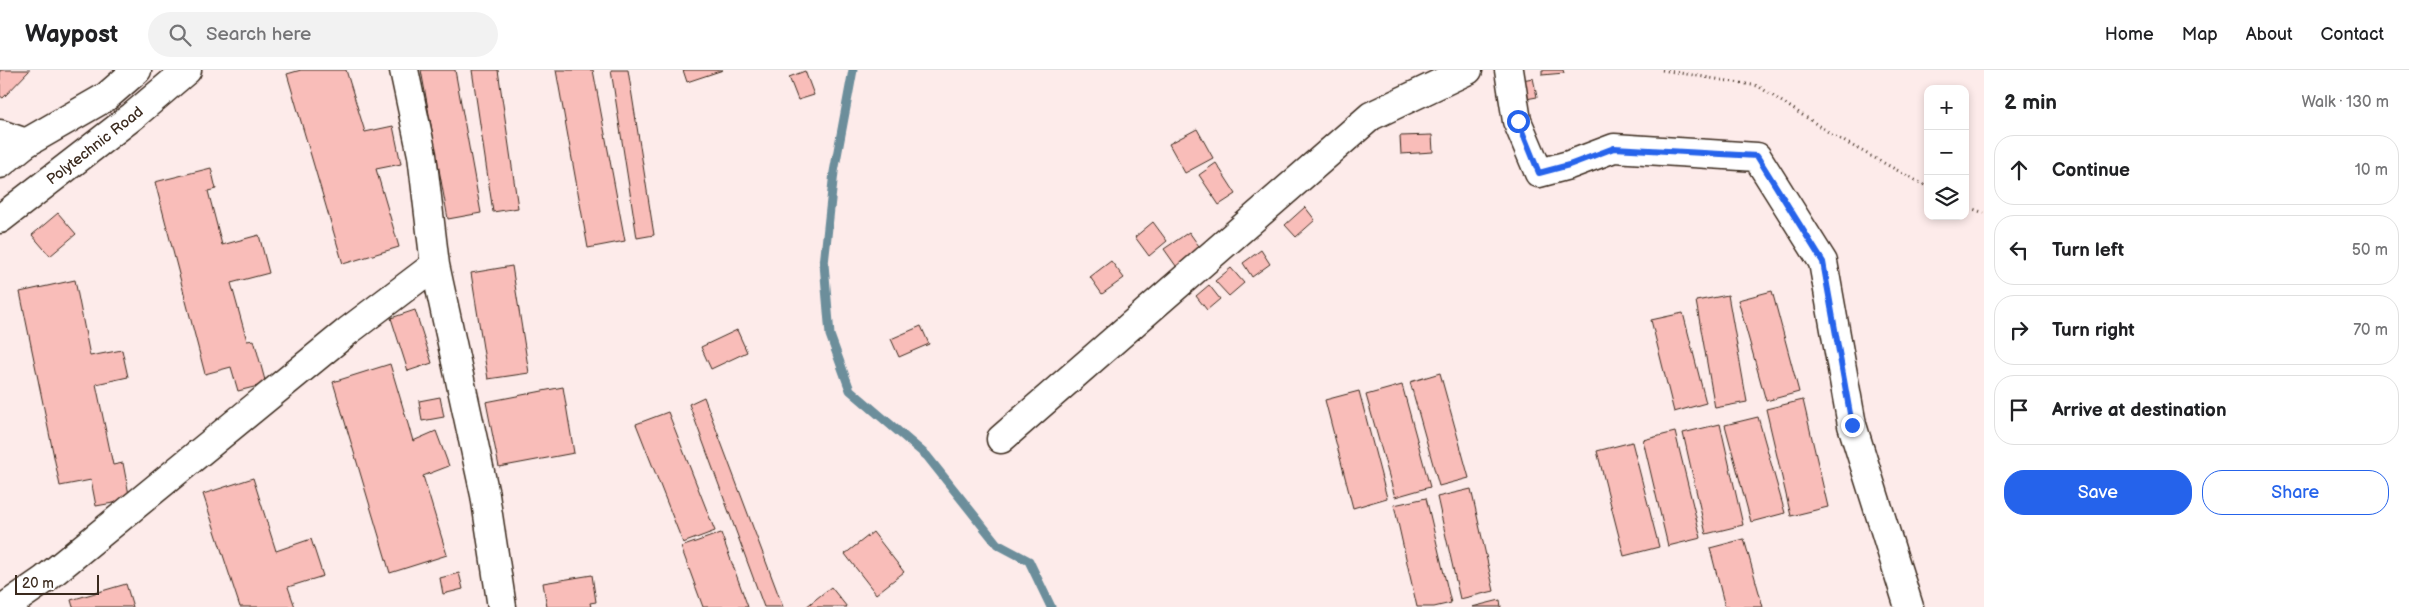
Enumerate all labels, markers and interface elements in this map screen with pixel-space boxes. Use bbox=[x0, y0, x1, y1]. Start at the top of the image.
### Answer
search box bbox=[148, 12, 498, 57]
text: Waypost bbox=[25, 20, 118, 49]
icon: search bbox=[166, 21, 194, 49]
text: Search here bbox=[206, 23, 311, 46]
text: Home bbox=[2105, 24, 2154, 45]
text: Map bbox=[2182, 24, 2218, 45]
text: About bbox=[2246, 24, 2293, 45]
text: Contact bbox=[2321, 24, 2384, 45]
map controls bbox=[1924, 85, 1969, 220]
button: + bbox=[1924, 85, 1969, 130]
text: 2 min bbox=[2004, 90, 2057, 115]
text: Walk · 130 m bbox=[2301, 93, 2389, 112]
street label: Polytechnic Road bbox=[43, 102, 147, 189]
route start bbox=[1507, 110, 1530, 133]
button: − bbox=[1924, 130, 1969, 175]
icon: ahead bbox=[2005, 156, 2033, 184]
text: Continue bbox=[2052, 159, 2130, 182]
text: 10 m bbox=[2355, 161, 2388, 180]
button: layers bbox=[1924, 175, 1969, 220]
icon: left bbox=[2005, 236, 2033, 264]
text: Turn left bbox=[2052, 239, 2124, 262]
text: 50 m bbox=[2352, 241, 2388, 260]
icon: right bbox=[2005, 316, 2033, 344]
text: Turn right bbox=[2052, 319, 2135, 342]
text: 70 m bbox=[2353, 321, 2388, 340]
icon: arrive bbox=[2005, 396, 2033, 424]
text: Arrive at destination bbox=[2052, 399, 2227, 422]
route end bbox=[1841, 414, 1864, 437]
button: Save bbox=[2004, 470, 2192, 515]
button: Share bbox=[2202, 470, 2389, 515]
scale bar bbox=[15, 572, 99, 595]
text: 20 m bbox=[22, 575, 54, 592]

